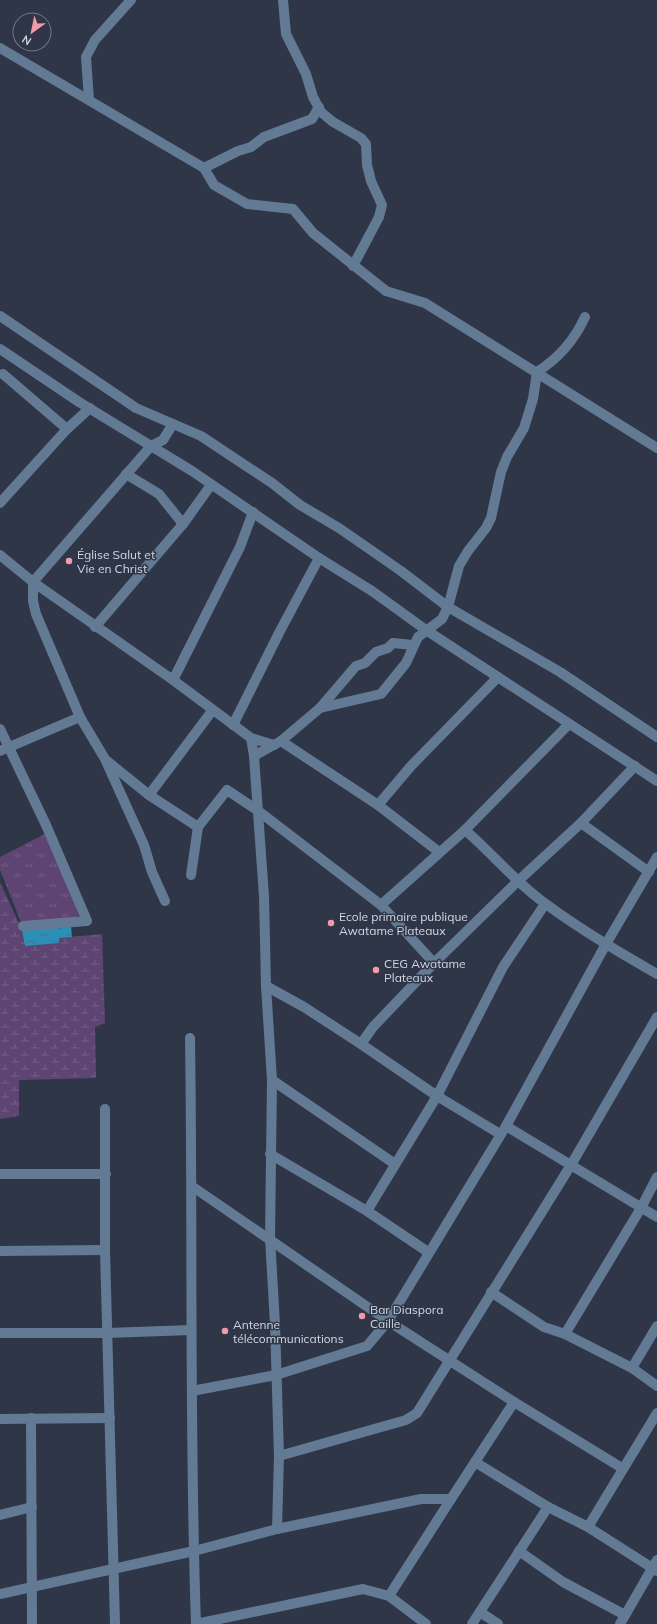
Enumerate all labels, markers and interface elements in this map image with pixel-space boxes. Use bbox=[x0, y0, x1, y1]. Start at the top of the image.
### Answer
north arrow bbox=[12, 12, 52, 52]
text: N bbox=[19, 32, 34, 49]
place label: Église Salut et Vie en Christ bbox=[77, 547, 155, 576]
marker: Église Salut et Vie en Christ bbox=[64, 556, 74, 566]
place label: Ecole primaire publique Awatame Plateaux bbox=[339, 909, 468, 938]
marker: Ecole primaire publique Awatame Plateaux bbox=[326, 918, 336, 928]
place label: CEG Awatame Plateaux bbox=[384, 956, 466, 985]
marker: CEG Awatame Plateaux bbox=[371, 965, 381, 975]
place label: Bar Diaspora Caille bbox=[370, 1302, 443, 1331]
marker: Bar Diaspora Caille bbox=[357, 1311, 367, 1321]
place label: Antenne télécommunications bbox=[233, 1317, 344, 1346]
marker: Antenne télécommunications bbox=[220, 1326, 230, 1336]

